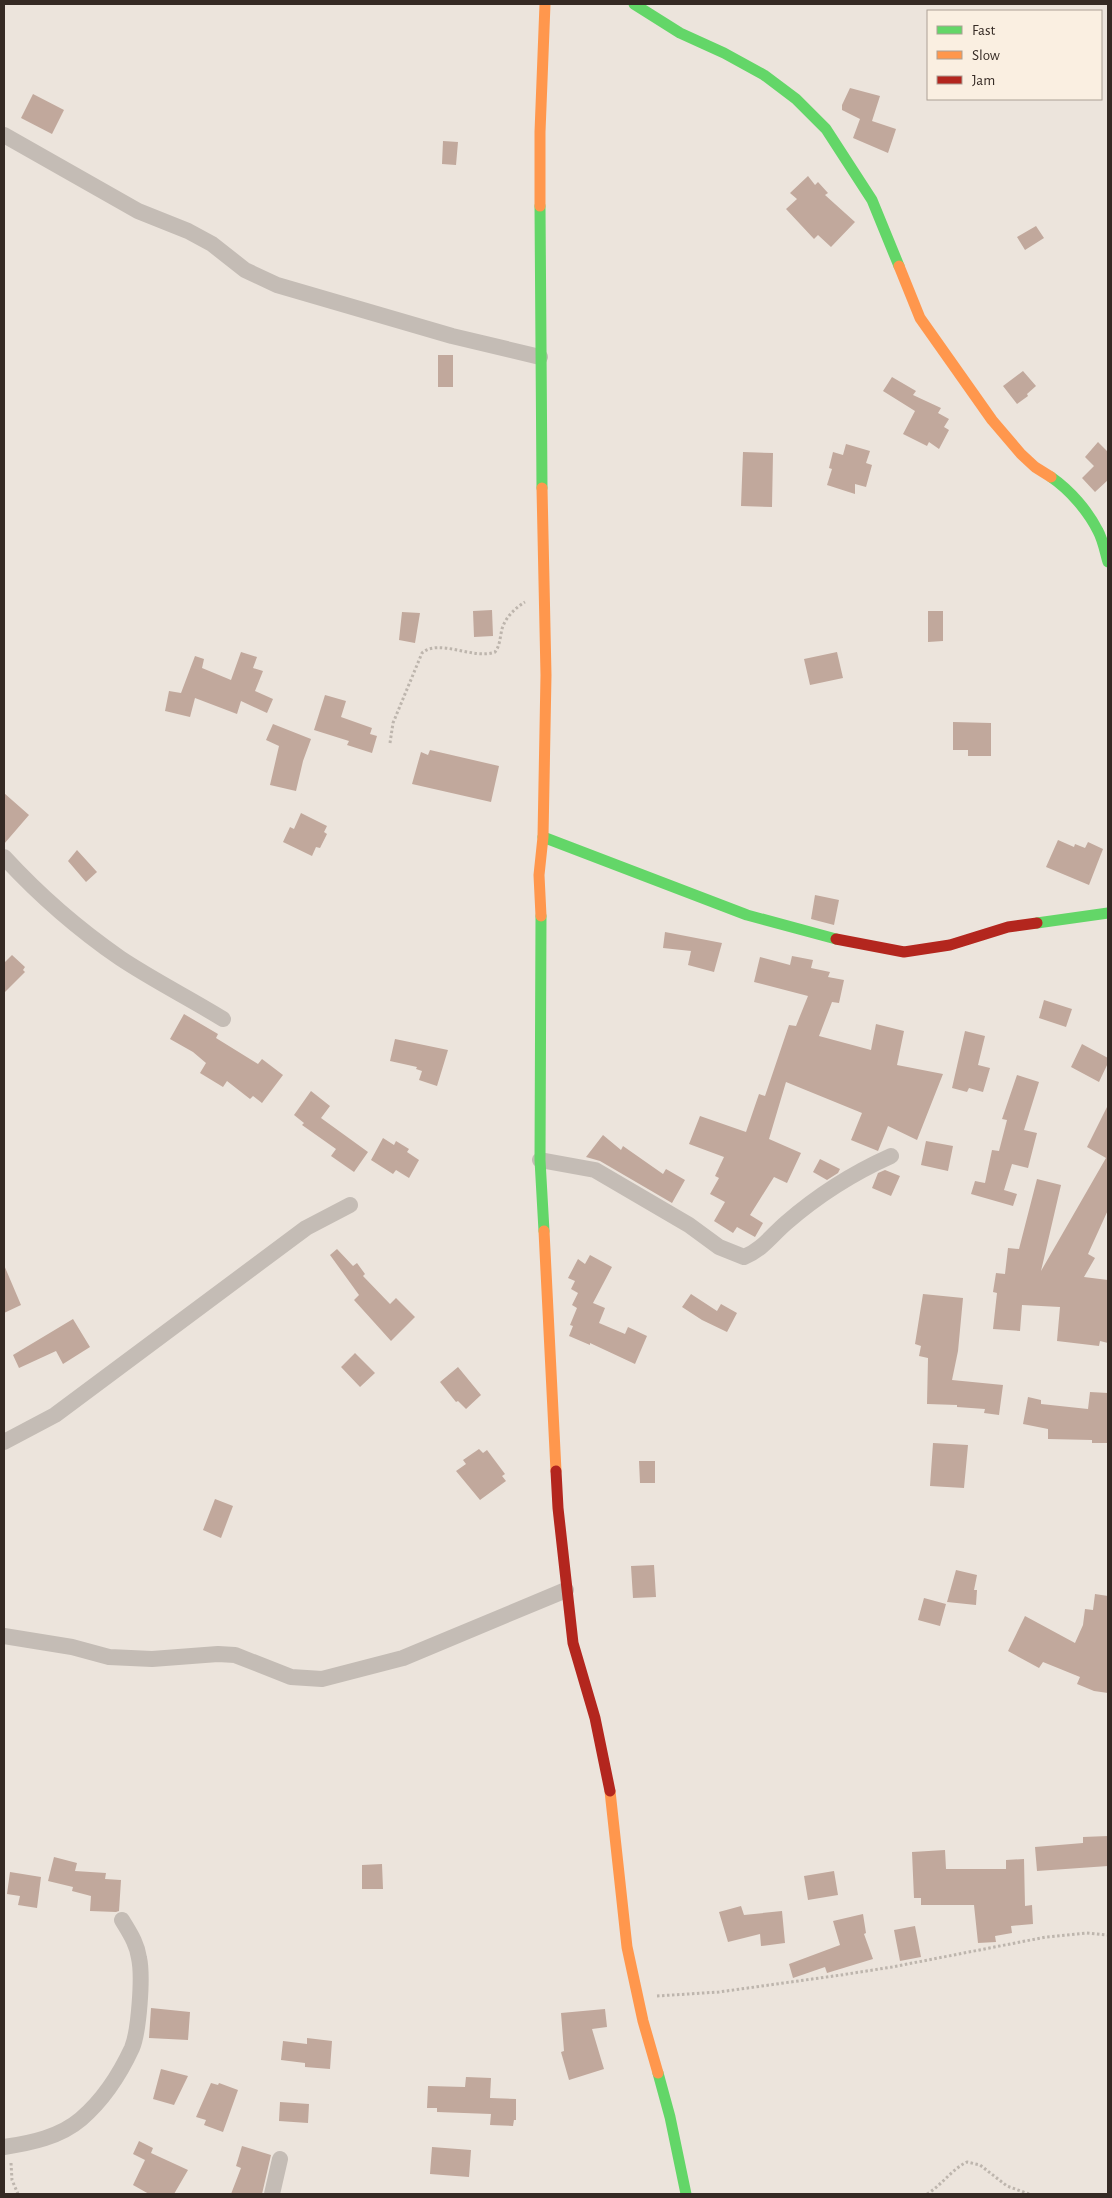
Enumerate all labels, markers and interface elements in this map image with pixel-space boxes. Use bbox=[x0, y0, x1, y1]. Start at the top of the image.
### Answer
legend bbox=[927, 10, 1102, 100]
text: Fast bbox=[972, 23, 996, 38]
text: Slow bbox=[972, 48, 1000, 63]
text: Jam bbox=[972, 73, 995, 88]

